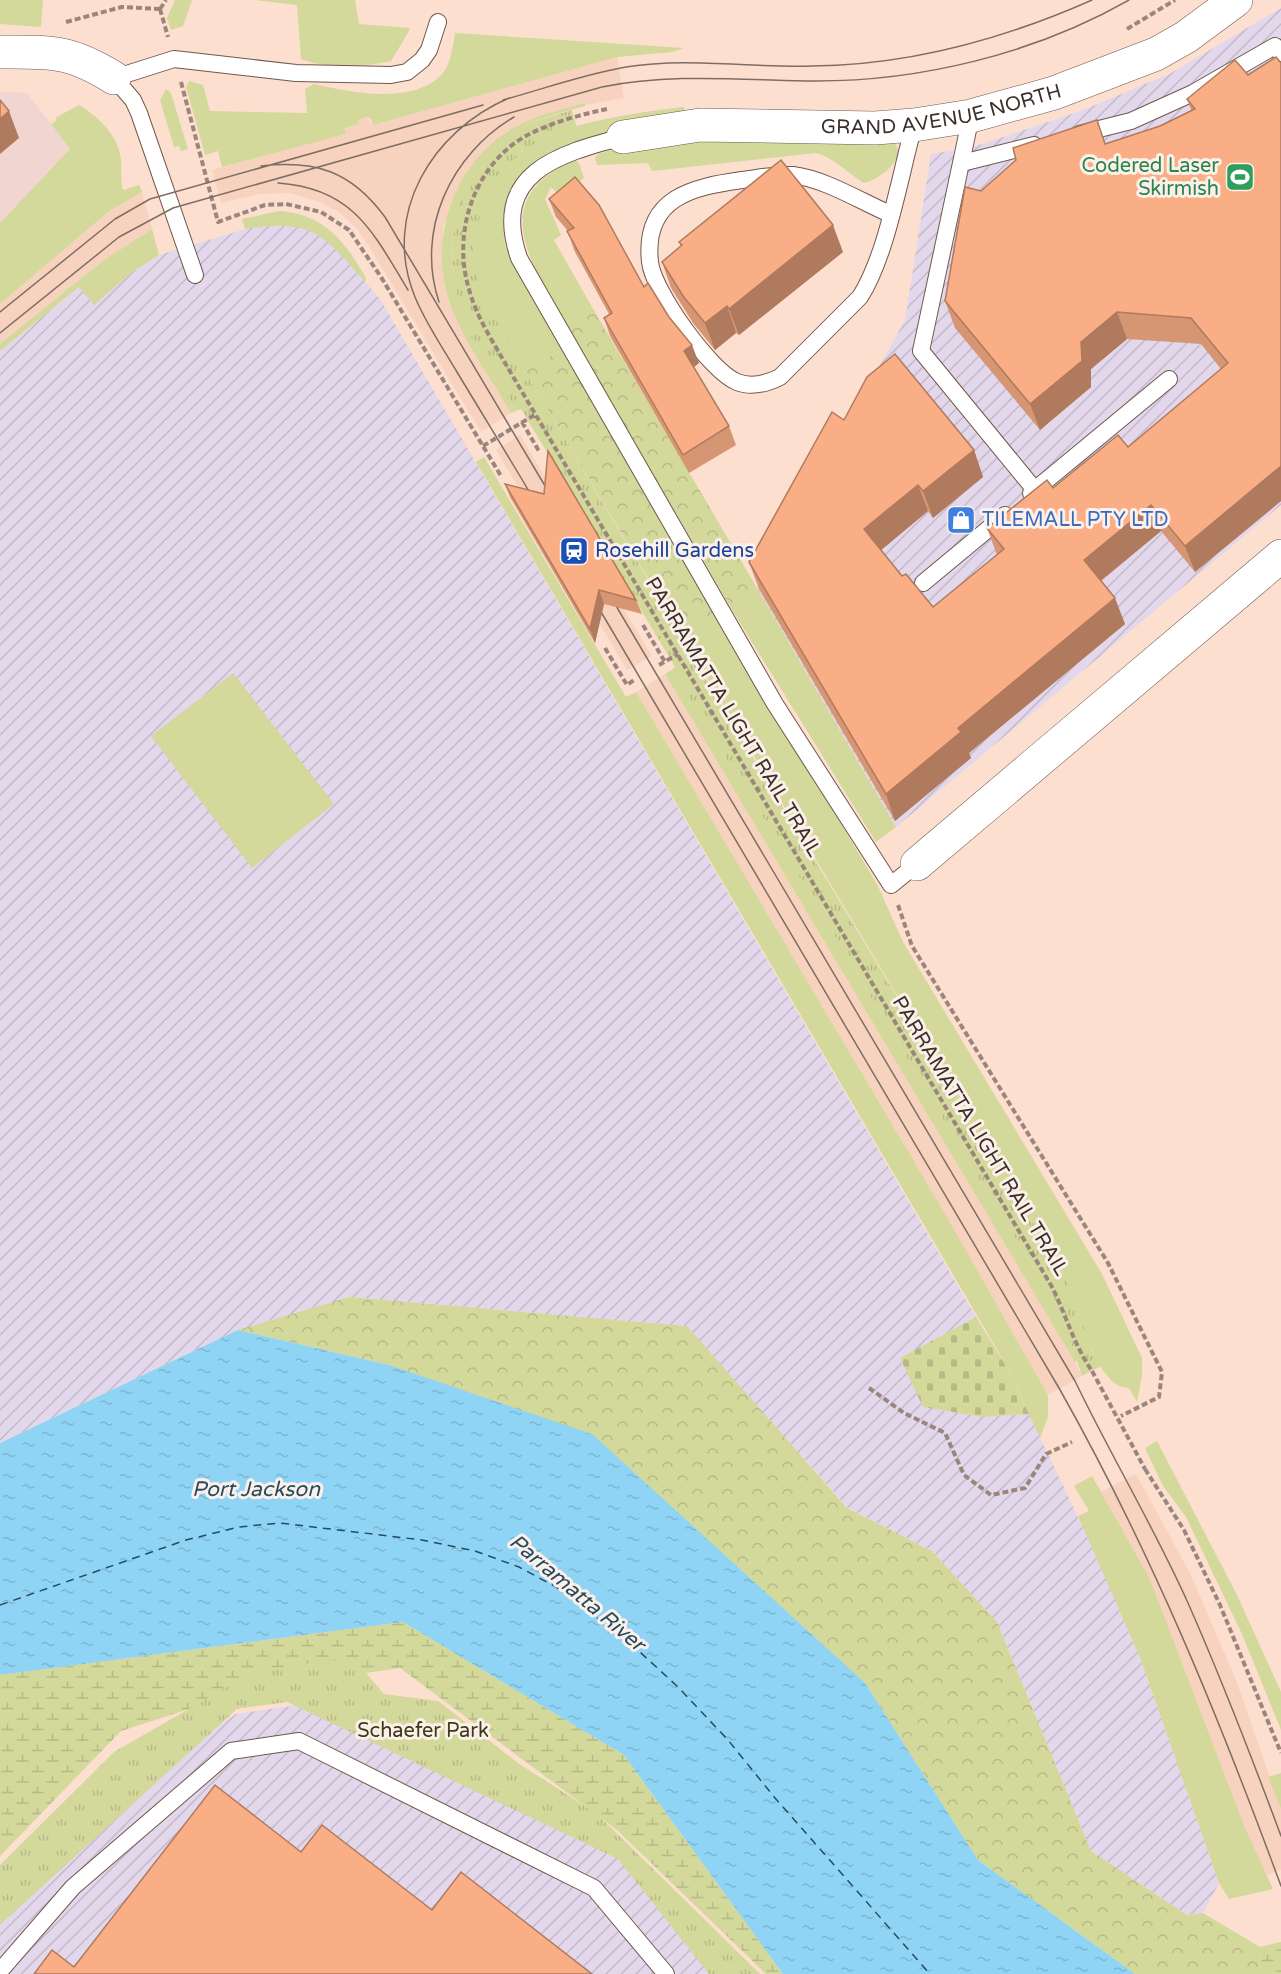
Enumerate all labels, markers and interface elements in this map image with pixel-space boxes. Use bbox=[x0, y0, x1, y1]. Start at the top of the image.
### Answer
street label: GRAND AVENUE NORTH bbox=[821, 79, 1064, 140]
place label: Codered Laser Skirmish bbox=[1081, 154, 1219, 201]
sports icon: Codered Laser Skirmish bbox=[1224, 161, 1256, 193]
shop icon: TILEMALL PTY LTD bbox=[945, 504, 977, 536]
place label: TILEMALL PTY LTD bbox=[982, 508, 1168, 532]
station icon: Rosehill Gardens bbox=[558, 535, 590, 567]
place label: Rosehill Gardens bbox=[595, 539, 754, 563]
street label: PARRAMATTA LIGHT RAIL TRAIL bbox=[640, 573, 826, 862]
street label: PARRAMATTA LIGHT RAIL TRAIL bbox=[887, 992, 1073, 1281]
water label: Port Jackson bbox=[192, 1477, 321, 1502]
water label: Parramatta River bbox=[504, 1529, 652, 1659]
park label: Schaefer Park bbox=[357, 1719, 489, 1743]

